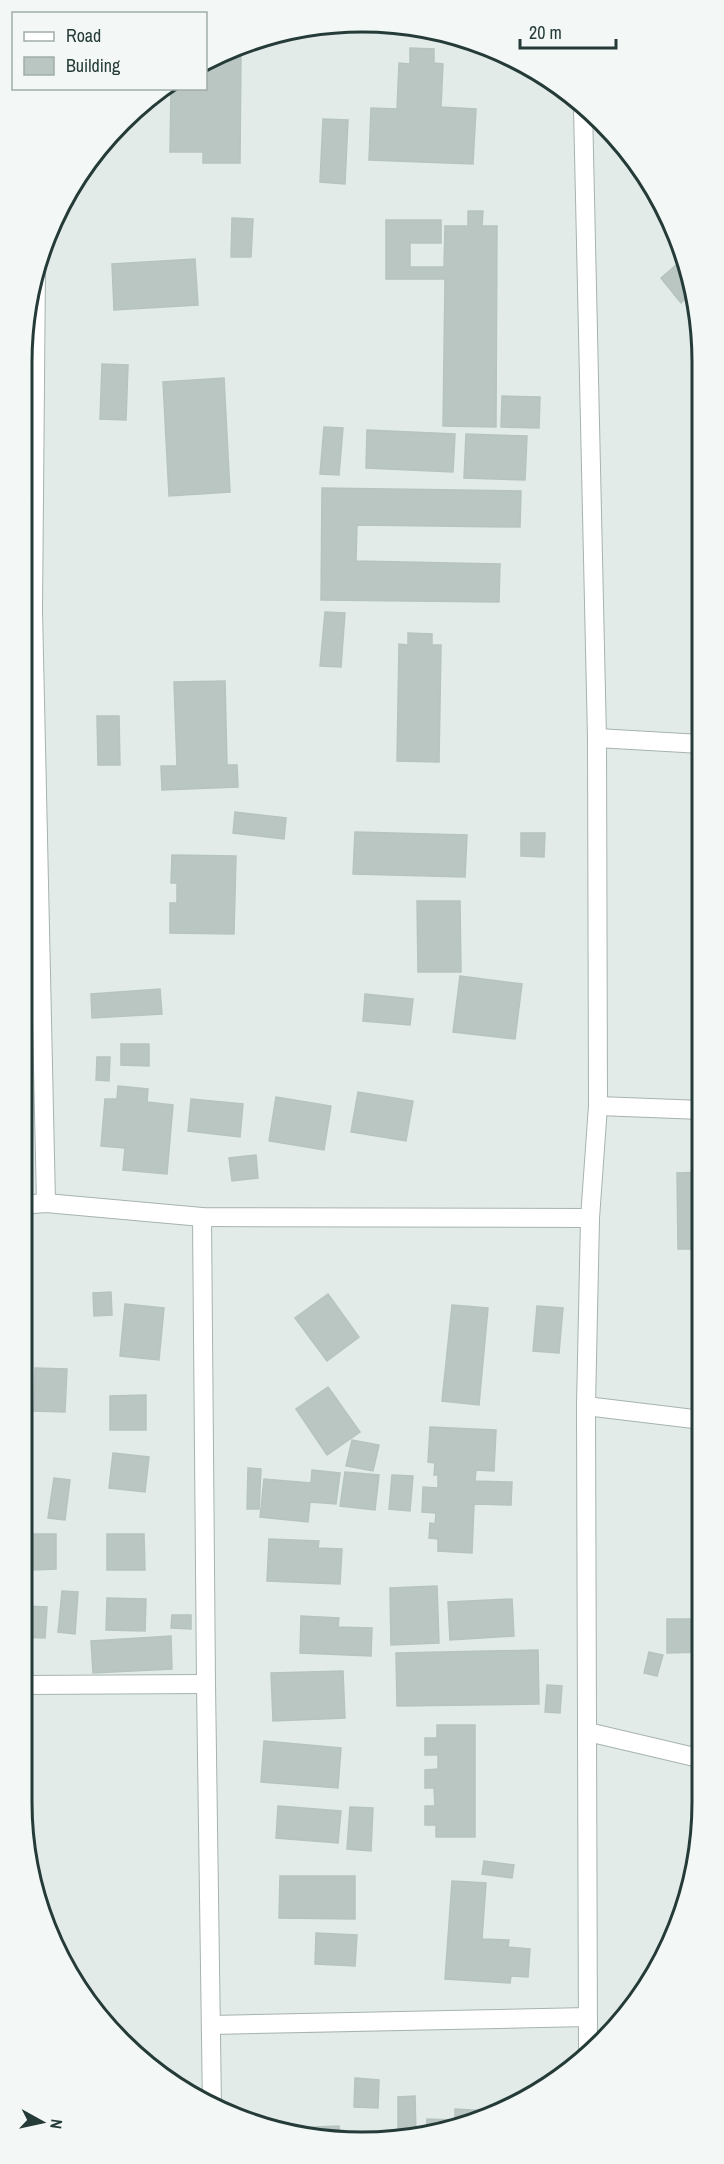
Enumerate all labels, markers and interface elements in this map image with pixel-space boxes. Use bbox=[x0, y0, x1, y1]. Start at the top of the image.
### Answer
legend bbox=[12, 12, 207, 90]
scale bar bbox=[520, 12, 616, 50]
text: 20 m bbox=[529, 20, 562, 45]
text: Road bbox=[66, 23, 101, 48]
text: Building bbox=[66, 53, 121, 78]
north arrow bbox=[12, 2092, 72, 2152]
text: N bbox=[45, 2118, 68, 2130]

